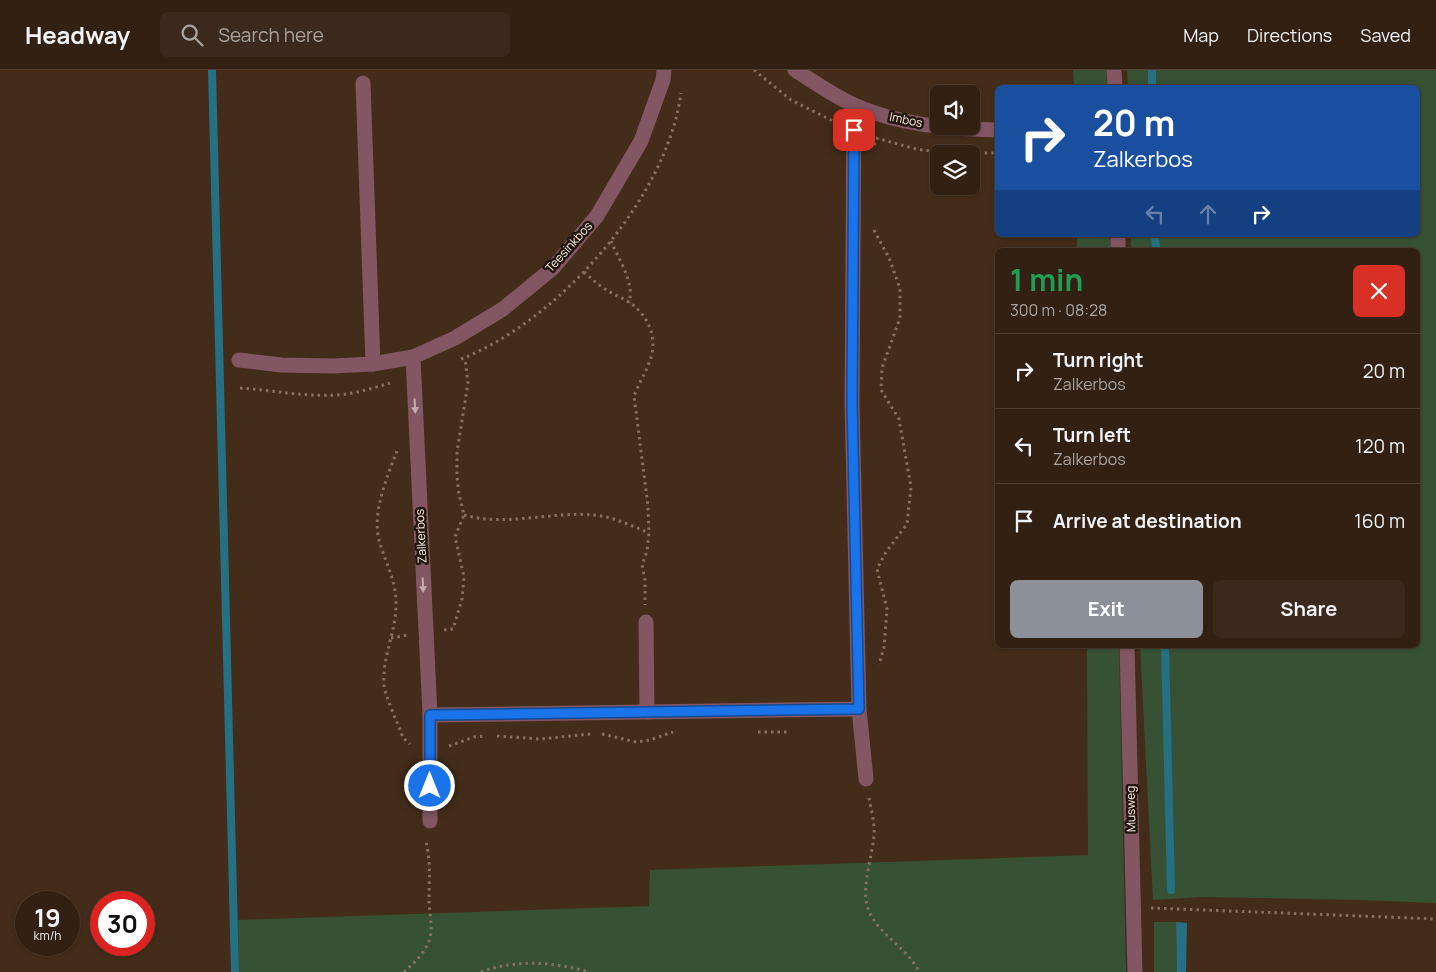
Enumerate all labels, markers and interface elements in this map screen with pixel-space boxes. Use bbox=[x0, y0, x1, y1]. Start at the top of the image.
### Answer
search box bbox=[160, 12, 510, 57]
text: Headway bbox=[25, 18, 130, 51]
icon: search bbox=[178, 21, 206, 49]
text: Search here bbox=[218, 22, 324, 48]
text: Map bbox=[1183, 23, 1219, 47]
text: Directions bbox=[1247, 23, 1332, 47]
text: Saved bbox=[1360, 23, 1411, 47]
map controls bbox=[930, 85, 980, 195]
button: sound bbox=[930, 85, 980, 135]
text: 20 m bbox=[1093, 99, 1175, 147]
icon: right bbox=[1010, 105, 1075, 170]
street label: Imbos bbox=[888, 108, 924, 131]
pin bbox=[833, 109, 875, 151]
icon: arrive bbox=[840, 116, 868, 144]
text: Zalkerbos bbox=[1093, 144, 1193, 174]
button: layers bbox=[930, 145, 980, 195]
icon: left bbox=[1141, 200, 1169, 228]
icon: ahead bbox=[1194, 200, 1222, 228]
icon: right bbox=[1247, 200, 1275, 228]
street label: Teesinkbos bbox=[541, 218, 596, 276]
text: 1 min bbox=[1010, 259, 1083, 300]
button: close bbox=[1353, 265, 1405, 317]
text: 300 m · 08:28 bbox=[1010, 299, 1107, 321]
text: Turn right bbox=[1053, 347, 1143, 373]
icon: right bbox=[1010, 357, 1038, 385]
text: 20 m bbox=[1363, 358, 1405, 384]
text: Zalkerbos bbox=[1053, 373, 1126, 395]
one-way arrow bbox=[412, 398, 420, 414]
text: Turn left bbox=[1053, 422, 1131, 448]
icon: left bbox=[1010, 432, 1038, 460]
text: 120 m bbox=[1355, 433, 1405, 459]
text: Zalkerbos bbox=[1053, 448, 1126, 470]
icon: arrive bbox=[1010, 507, 1038, 535]
street label: Zalkerbos bbox=[411, 508, 430, 564]
text: Arrive at destination bbox=[1053, 508, 1242, 534]
text: 160 m bbox=[1354, 508, 1405, 534]
one-way arrow bbox=[420, 578, 428, 594]
button: Exit bbox=[1010, 580, 1203, 638]
button: Share bbox=[1213, 580, 1405, 638]
position arrow bbox=[403, 759, 455, 811]
street label: Musweg bbox=[1122, 786, 1139, 832]
speed limit sign: 30 bbox=[90, 891, 155, 956]
text: 19 bbox=[34, 900, 61, 935]
text: km/h bbox=[34, 927, 61, 944]

